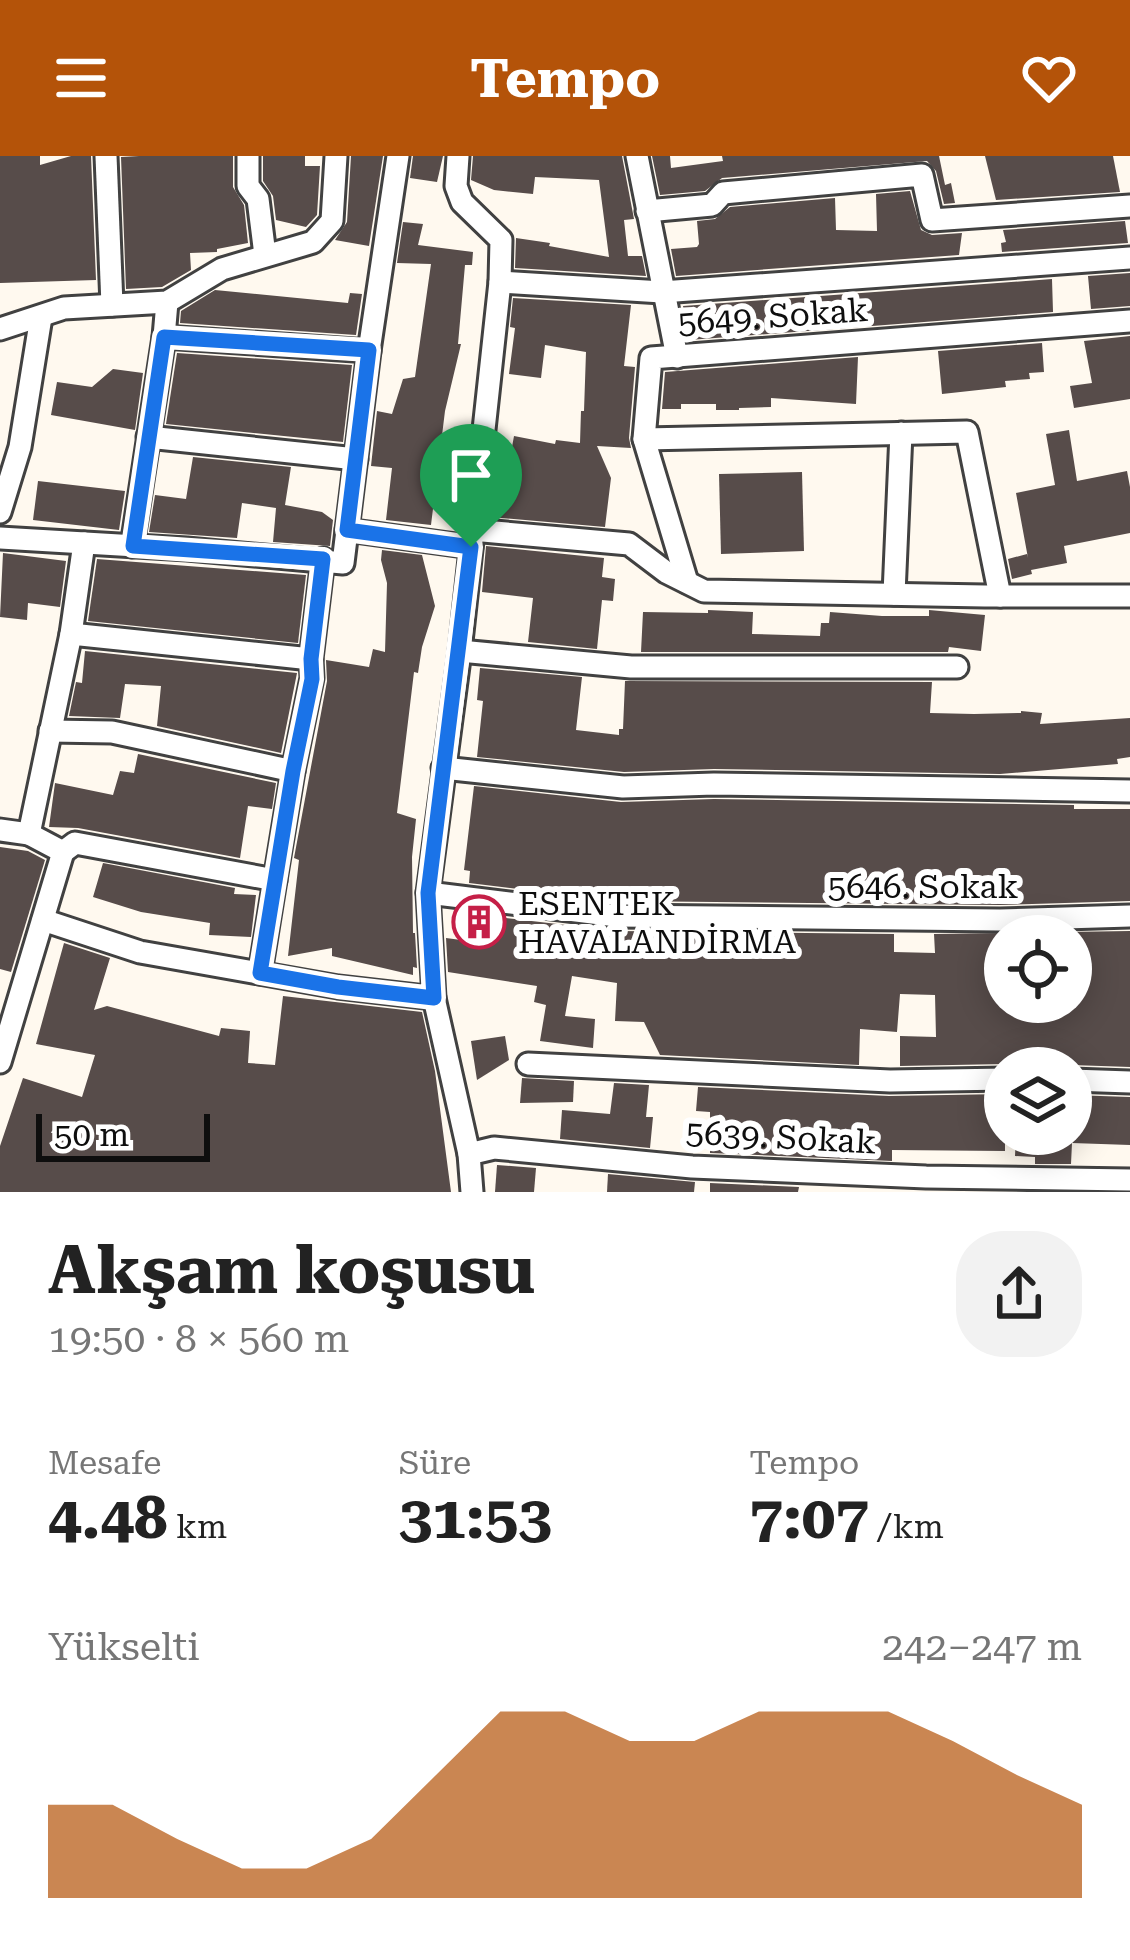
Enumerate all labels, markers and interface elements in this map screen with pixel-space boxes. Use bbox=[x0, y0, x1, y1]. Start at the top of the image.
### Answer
icon: menu bbox=[48, 45, 114, 111]
icon: heart bbox=[1016, 45, 1082, 111]
text: Tempo bbox=[470, 47, 660, 110]
street label: 5649. Sokak bbox=[677, 290, 870, 342]
pin bbox=[420, 424, 522, 547]
icon: arrive bbox=[438, 442, 504, 508]
street label: 5646. Sokak bbox=[828, 867, 1018, 906]
place label: ESENTEK HAVALANDİRMA bbox=[518, 884, 796, 961]
building icon: ESENTEK HAVALANDİRMA bbox=[451, 894, 507, 950]
map controls bbox=[984, 915, 1092, 1155]
button: locate bbox=[984, 915, 1092, 1023]
button: layers bbox=[984, 1047, 1092, 1155]
scale bar bbox=[36, 1108, 210, 1161]
street label: 5639. Sokak bbox=[685, 1113, 877, 1161]
text: 50 m bbox=[54, 1115, 129, 1154]
button: share bbox=[956, 1231, 1082, 1357]
text: Akşam koşusu bbox=[48, 1232, 535, 1309]
text: 19:50 · 8 × 560 m bbox=[48, 1316, 349, 1362]
text: Mesafe bbox=[48, 1443, 162, 1482]
text: Süre bbox=[399, 1443, 471, 1482]
text: Tempo bbox=[749, 1443, 859, 1482]
text: 4.48 bbox=[48, 1482, 168, 1553]
text: 31:53 bbox=[399, 1482, 552, 1553]
text: 7:07 bbox=[749, 1482, 869, 1553]
text: km bbox=[168, 1507, 227, 1546]
text: /km bbox=[869, 1507, 944, 1546]
text: Yükselti bbox=[48, 1624, 200, 1670]
text: 242–247 m bbox=[882, 1624, 1082, 1670]

